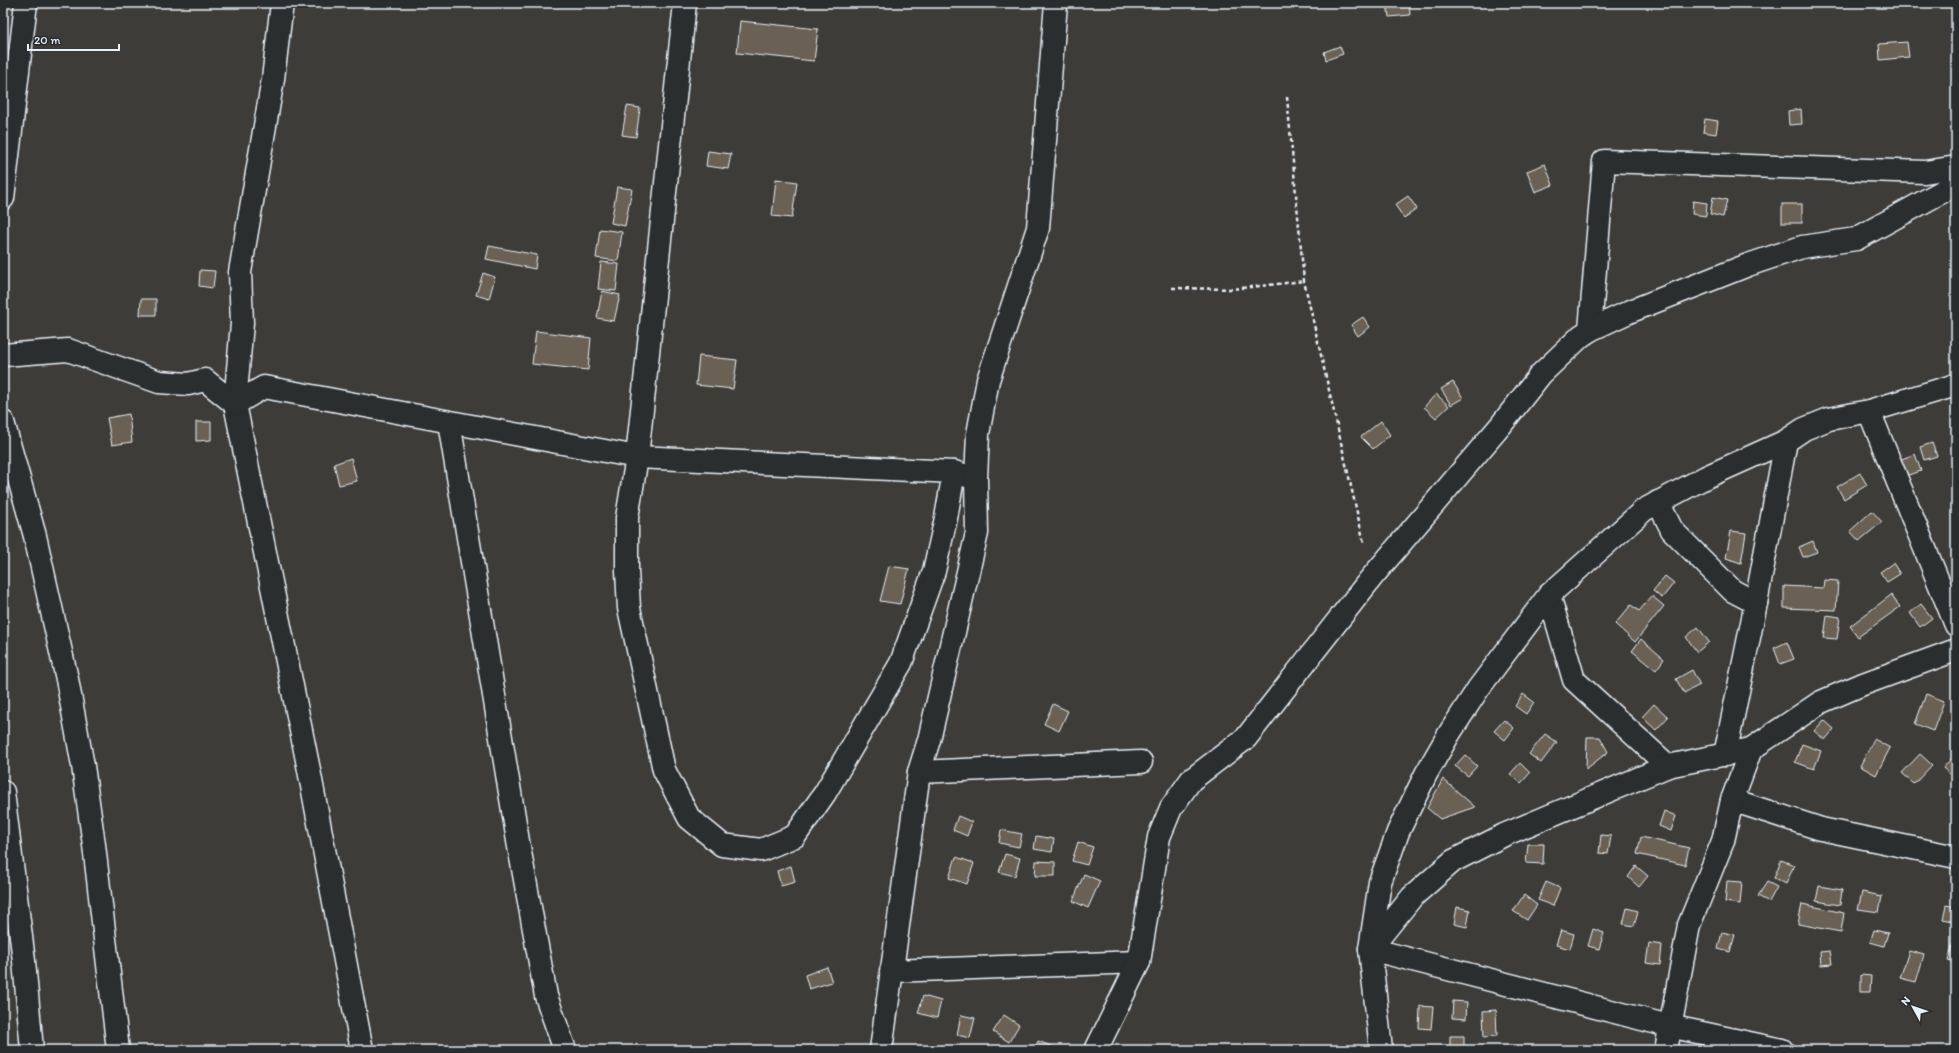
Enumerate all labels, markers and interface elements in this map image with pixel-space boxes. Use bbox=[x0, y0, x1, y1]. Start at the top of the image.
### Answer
scale bar bbox=[28, 26, 119, 52]
text: 20 m bbox=[34, 33, 61, 47]
north arrow bbox=[1893, 987, 1933, 1027]
text: N bbox=[1898, 994, 1913, 1008]

